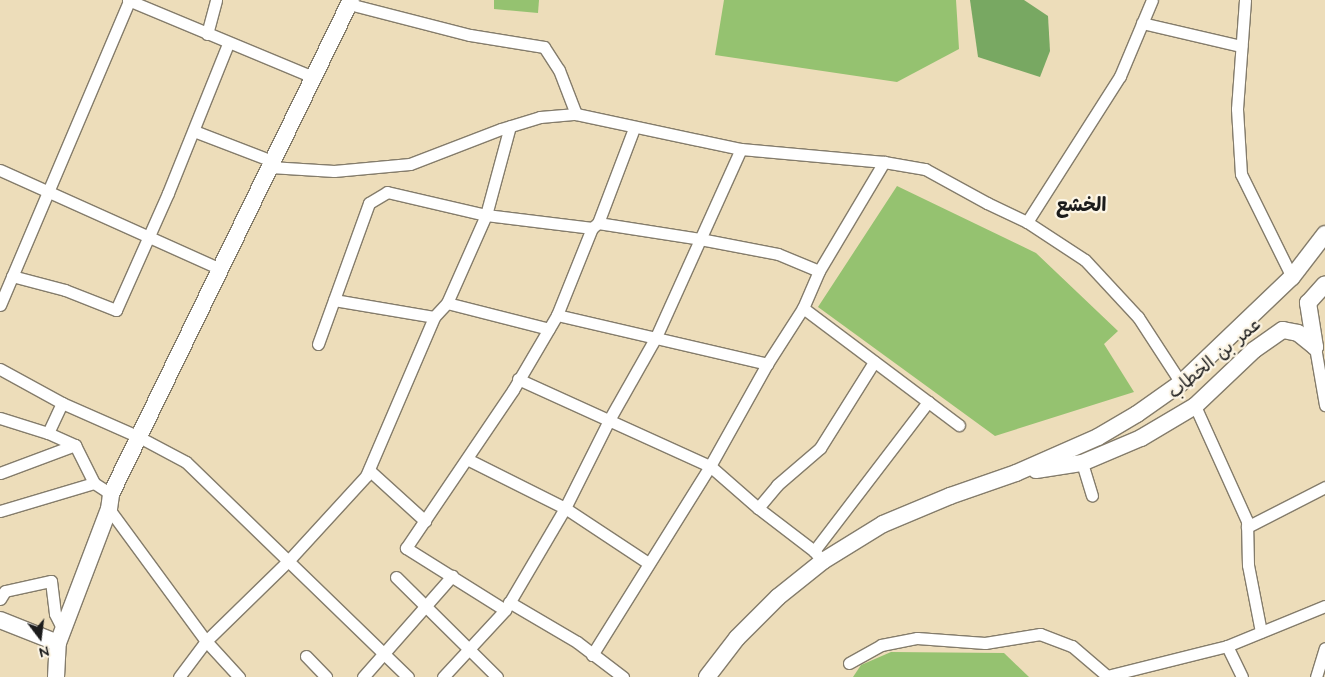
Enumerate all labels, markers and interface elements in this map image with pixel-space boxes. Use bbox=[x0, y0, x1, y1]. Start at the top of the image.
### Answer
district label: الخشع bbox=[1056, 195, 1106, 217]
street label: عمر بن الخطاب bbox=[1164, 314, 1266, 404]
north arrow bbox=[15, 612, 65, 662]
text: N bbox=[37, 641, 51, 662]

